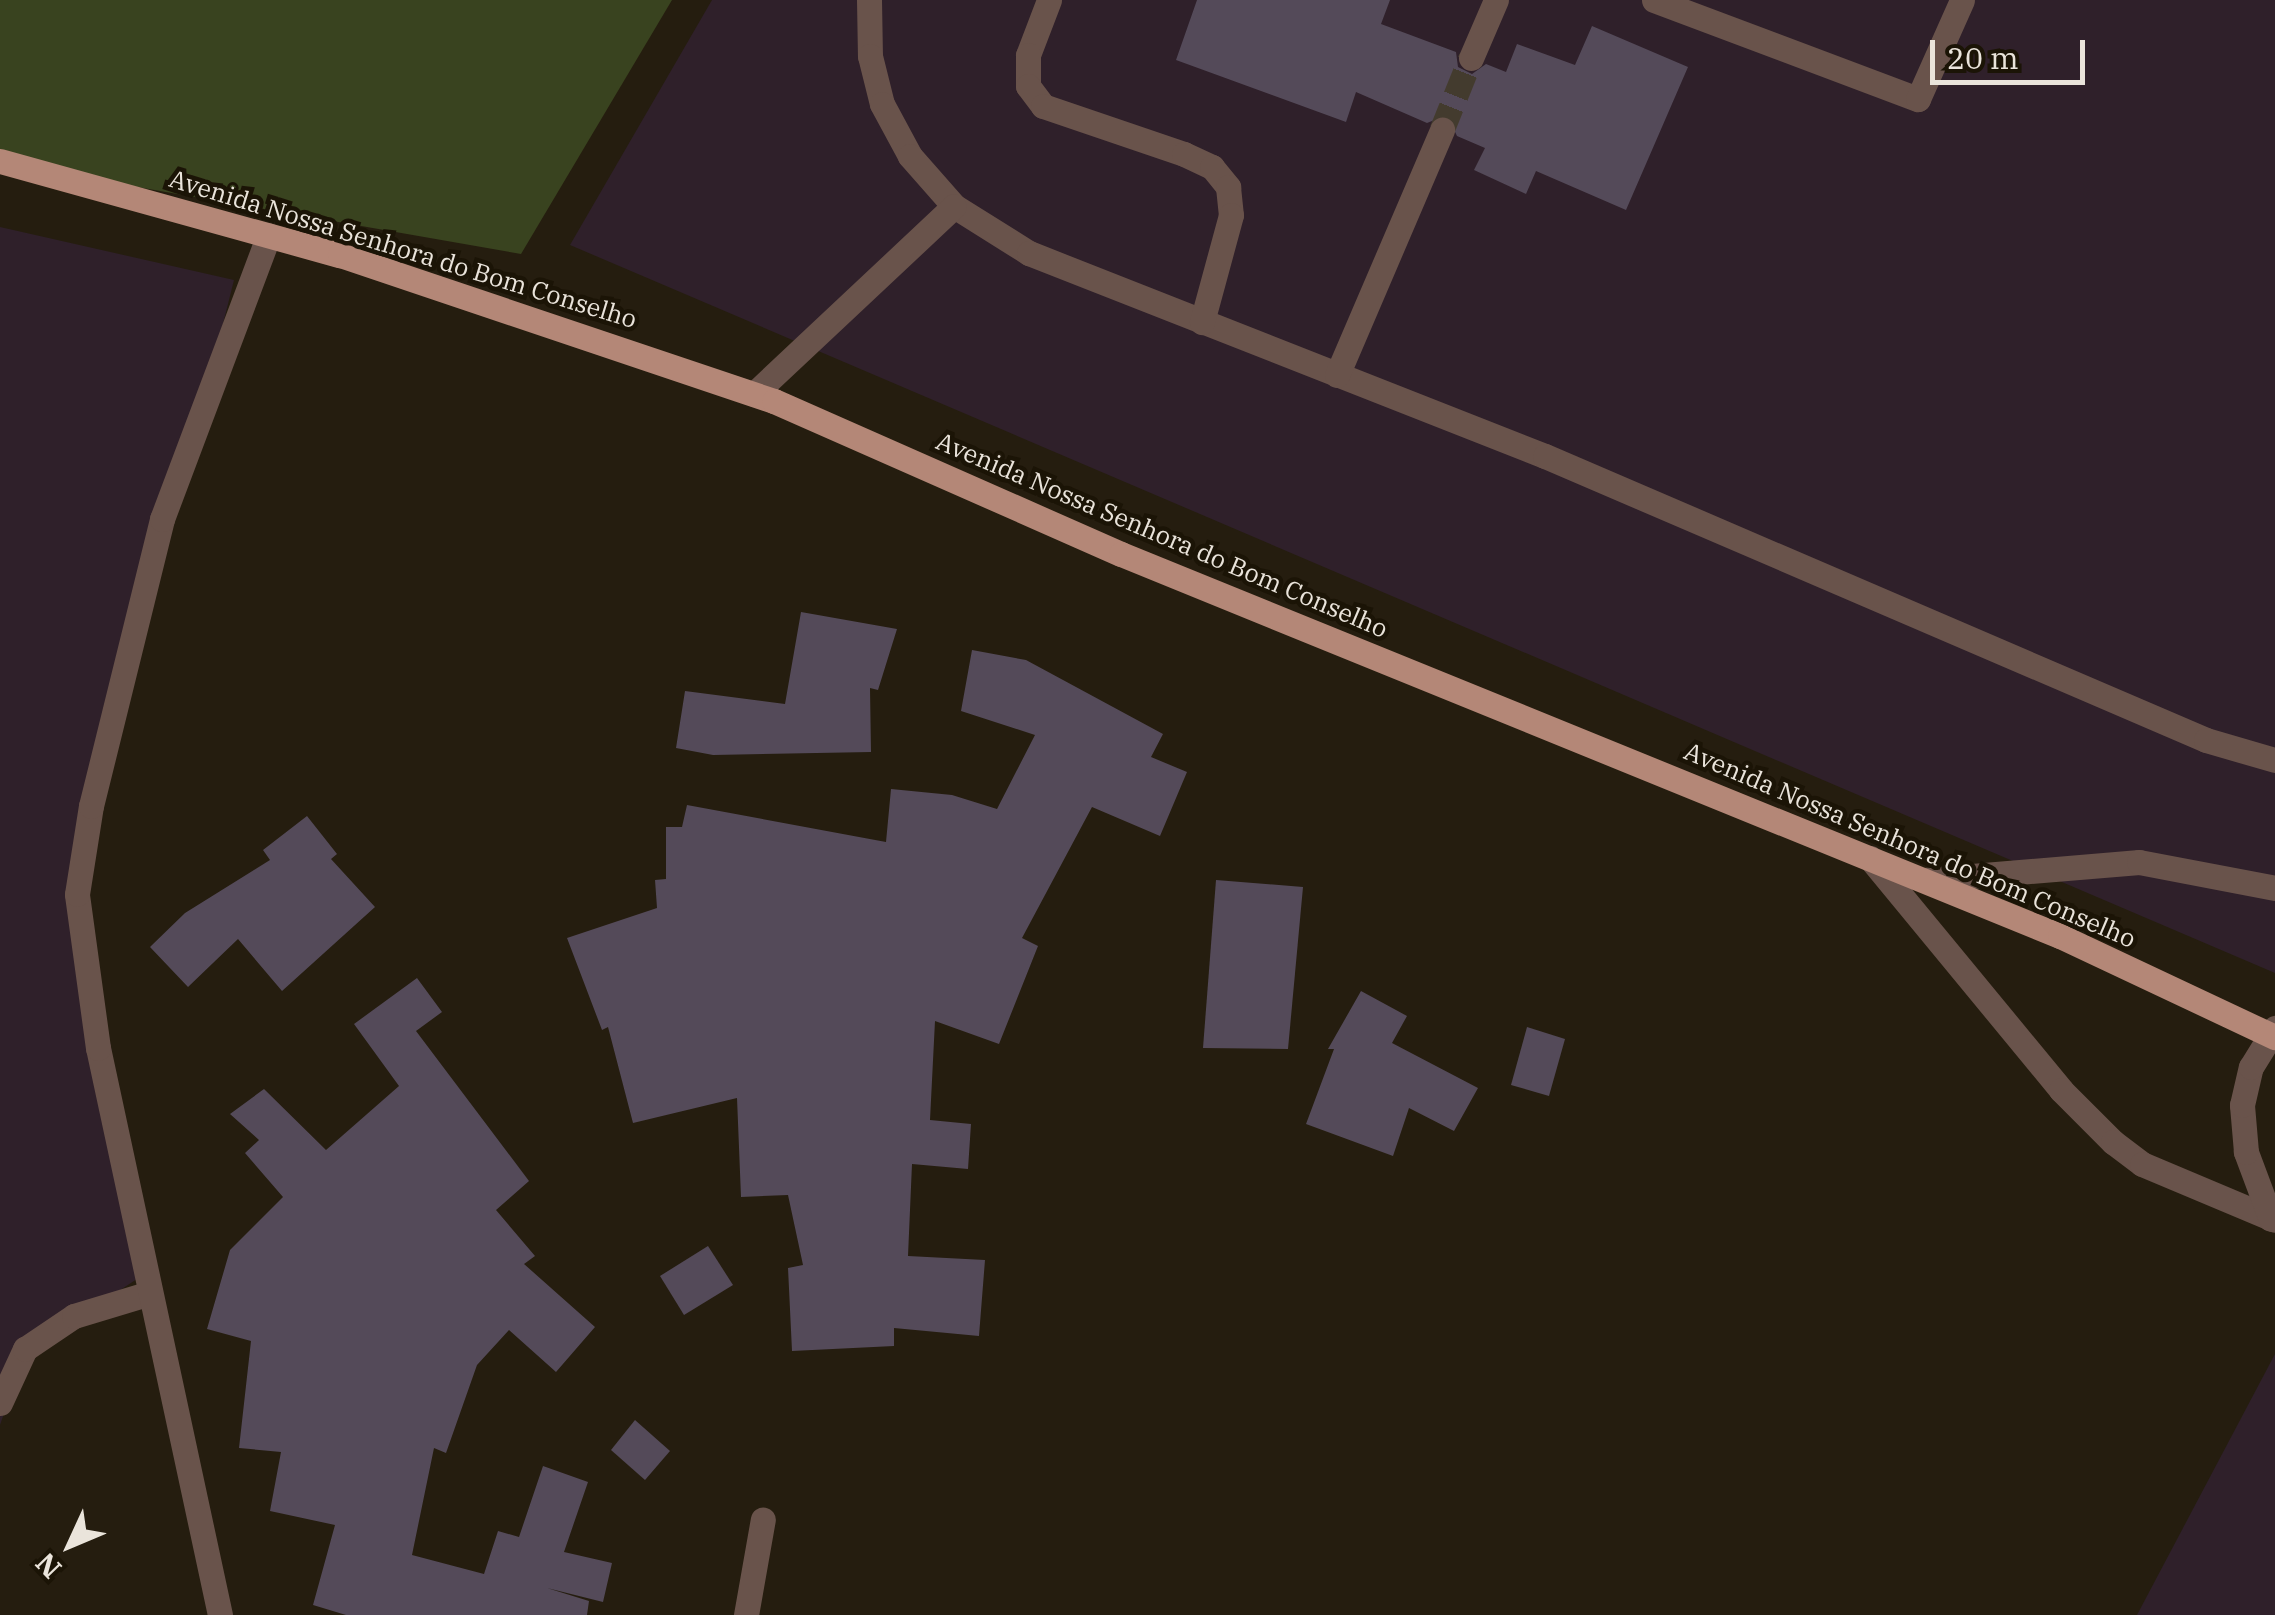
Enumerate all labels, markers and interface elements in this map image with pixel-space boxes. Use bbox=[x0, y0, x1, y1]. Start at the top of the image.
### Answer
scale bar bbox=[1935, 20, 2090, 82]
text: 20 m bbox=[1947, 38, 2019, 77]
street label: Avenida Nossa Senhora do Bom Conselho bbox=[166, 163, 640, 335]
street label: Avenida Nossa Senhora do Bom Conselho bbox=[932, 426, 1392, 644]
street label: Avenida Nossa Senhora do Bom Conselho bbox=[1680, 736, 2140, 954]
north arrow bbox=[20, 1495, 120, 1595]
text: N bbox=[27, 1545, 69, 1587]

